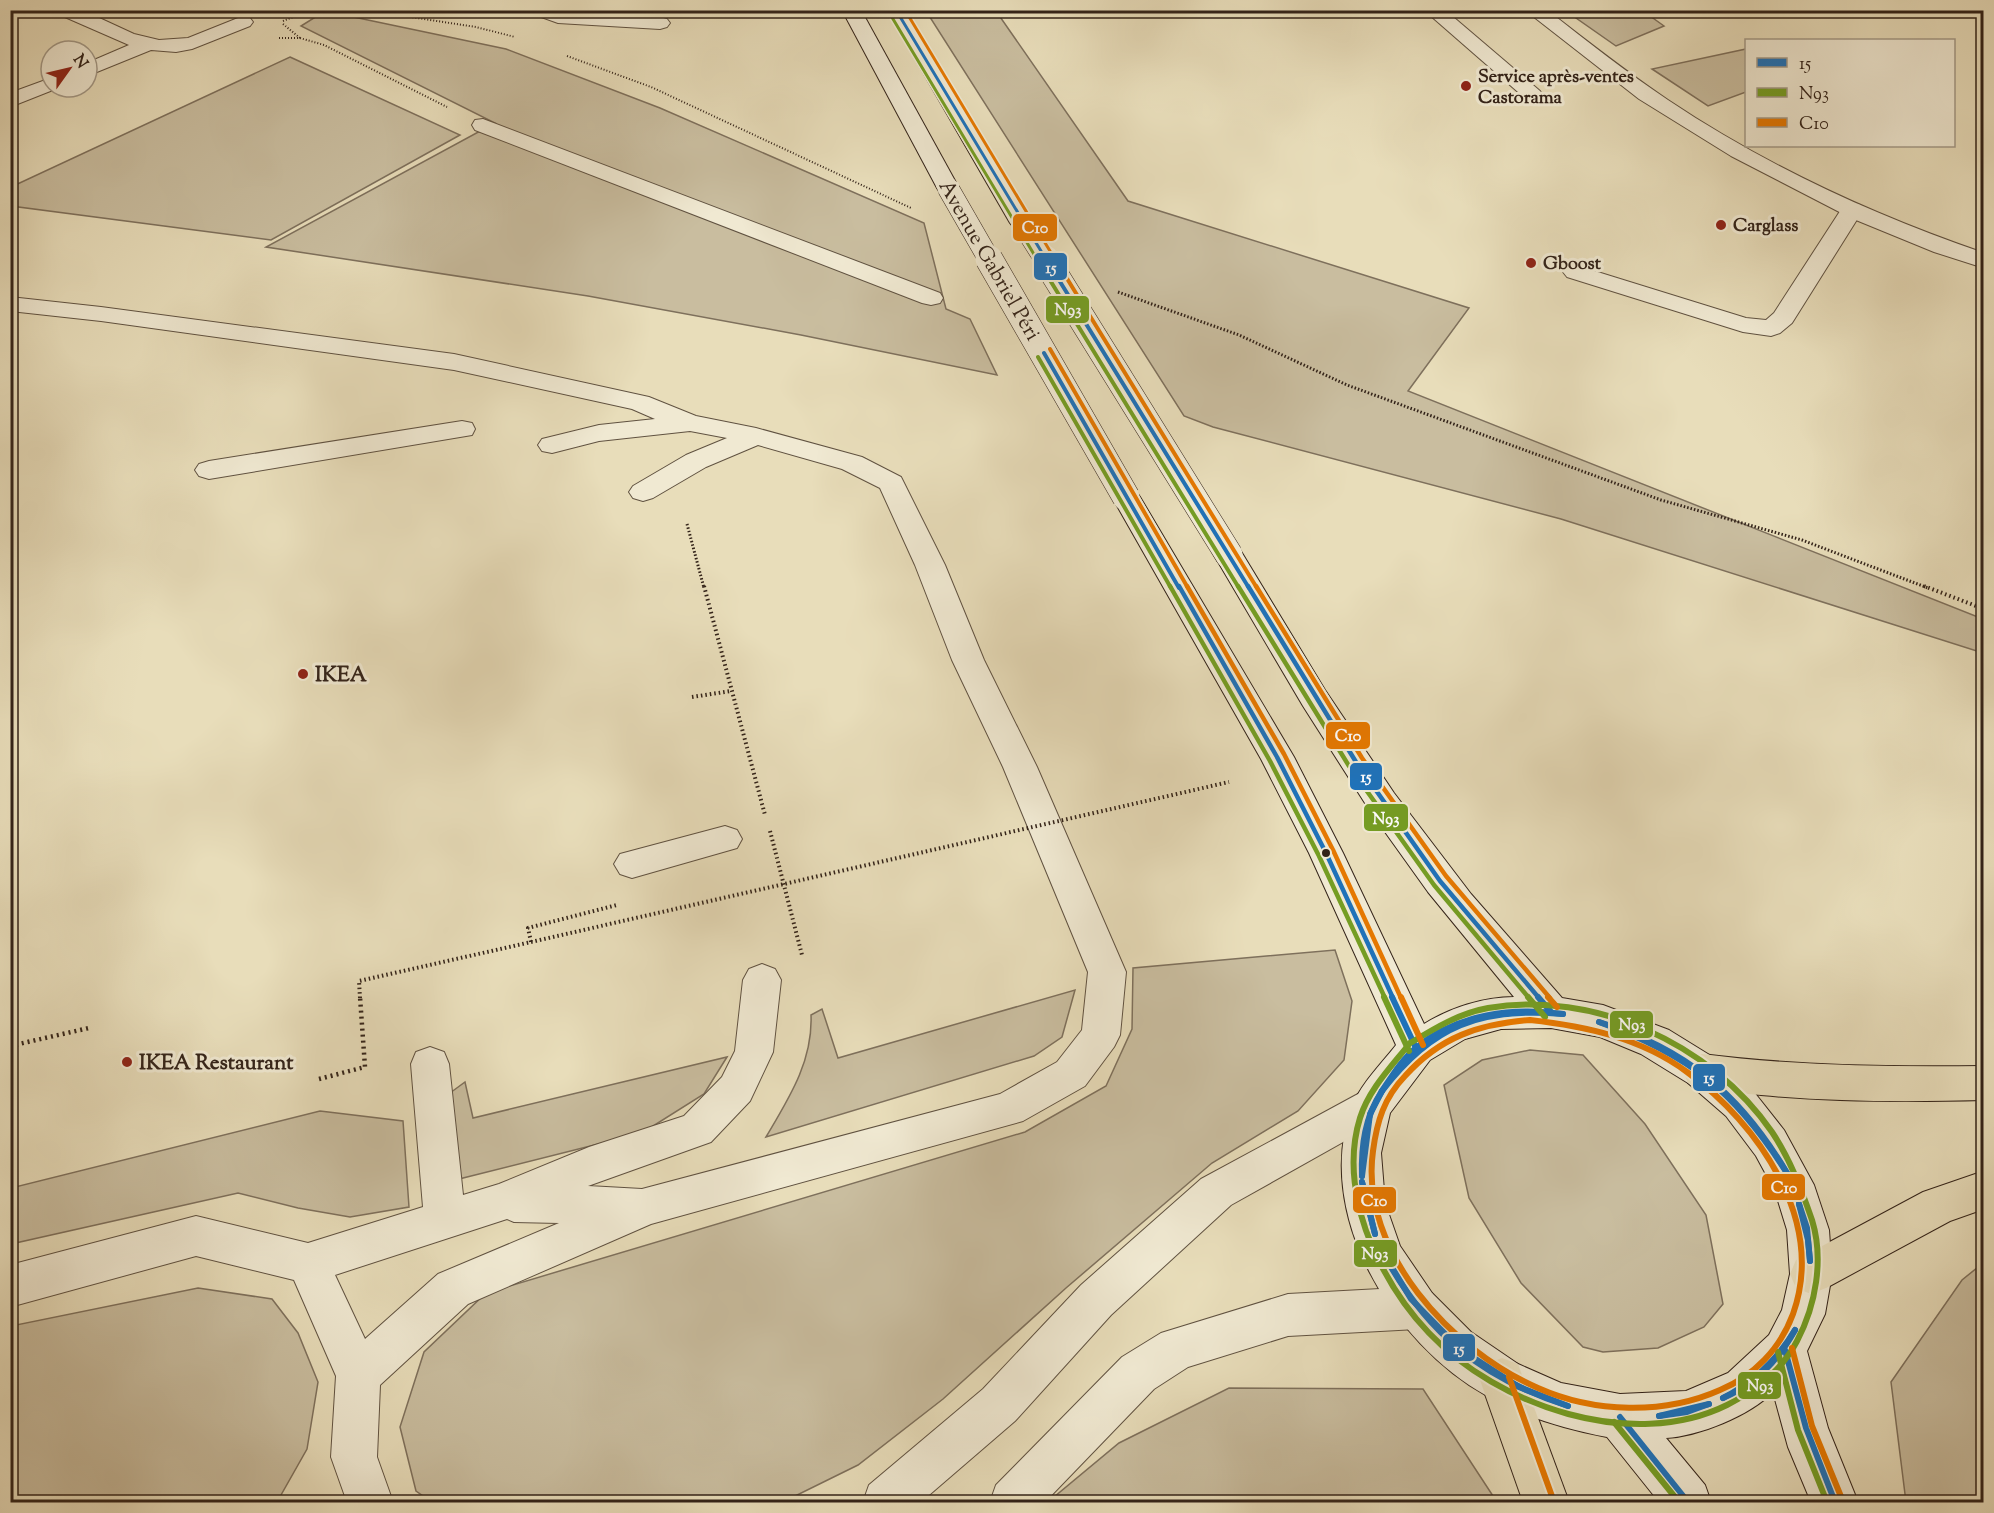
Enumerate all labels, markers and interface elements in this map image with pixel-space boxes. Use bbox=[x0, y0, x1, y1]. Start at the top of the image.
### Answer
north arrow bbox=[39, 39, 99, 99]
legend bbox=[1745, 39, 1955, 147]
text: N bbox=[66, 50, 93, 74]
text: 15 bbox=[1799, 52, 1811, 78]
place label: Service après-ventes Castorama bbox=[1478, 65, 1634, 112]
marker: Service après-ventes Castorama bbox=[1459, 79, 1473, 93]
text: N93 bbox=[1799, 82, 1829, 108]
text: C10 bbox=[1799, 112, 1829, 138]
street label: Avenue Gabriel Péri bbox=[930, 175, 1047, 347]
line badge: C10 bbox=[1012, 213, 1058, 242]
place label: Carglass bbox=[1733, 214, 1798, 240]
text: C10 bbox=[1022, 218, 1049, 241]
marker: Carglass bbox=[1714, 218, 1728, 232]
line badge: 15 bbox=[1033, 252, 1068, 281]
place label: Gboost bbox=[1543, 252, 1602, 278]
marker: Gboost bbox=[1524, 256, 1538, 270]
text: 15 bbox=[1046, 258, 1057, 281]
line badge: N93 bbox=[1045, 295, 1090, 324]
text: N93 bbox=[1055, 300, 1082, 323]
place label: IKEA bbox=[315, 661, 368, 691]
marker: IKEA bbox=[296, 667, 310, 681]
line badge: C10 bbox=[1325, 721, 1371, 750]
text: C10 bbox=[1335, 726, 1362, 749]
line badge: 15 bbox=[1349, 762, 1383, 791]
text: 15 bbox=[1361, 767, 1372, 790]
line badge: N93 bbox=[1363, 803, 1409, 832]
text: N93 bbox=[1373, 809, 1400, 832]
unlabelled marker bbox=[1320, 847, 1332, 859]
line badge: N93 bbox=[1609, 1010, 1654, 1039]
text: N93 bbox=[1619, 1015, 1646, 1038]
place label: IKEA Restaurant bbox=[139, 1049, 294, 1079]
marker: IKEA Restaurant bbox=[120, 1055, 134, 1069]
line badge: 15 bbox=[1692, 1063, 1726, 1092]
text: 15 bbox=[1704, 1068, 1715, 1091]
line badge: C10 bbox=[1761, 1173, 1806, 1201]
text: C10 bbox=[1771, 1178, 1798, 1201]
line badge: C10 bbox=[1352, 1186, 1397, 1214]
text: C10 bbox=[1361, 1191, 1388, 1214]
line badge: N93 bbox=[1353, 1239, 1398, 1268]
text: N93 bbox=[1362, 1244, 1389, 1267]
line badge: 15 bbox=[1442, 1333, 1476, 1362]
text: 15 bbox=[1454, 1339, 1465, 1362]
line badge: N93 bbox=[1737, 1371, 1782, 1400]
text: N93 bbox=[1747, 1376, 1774, 1399]

